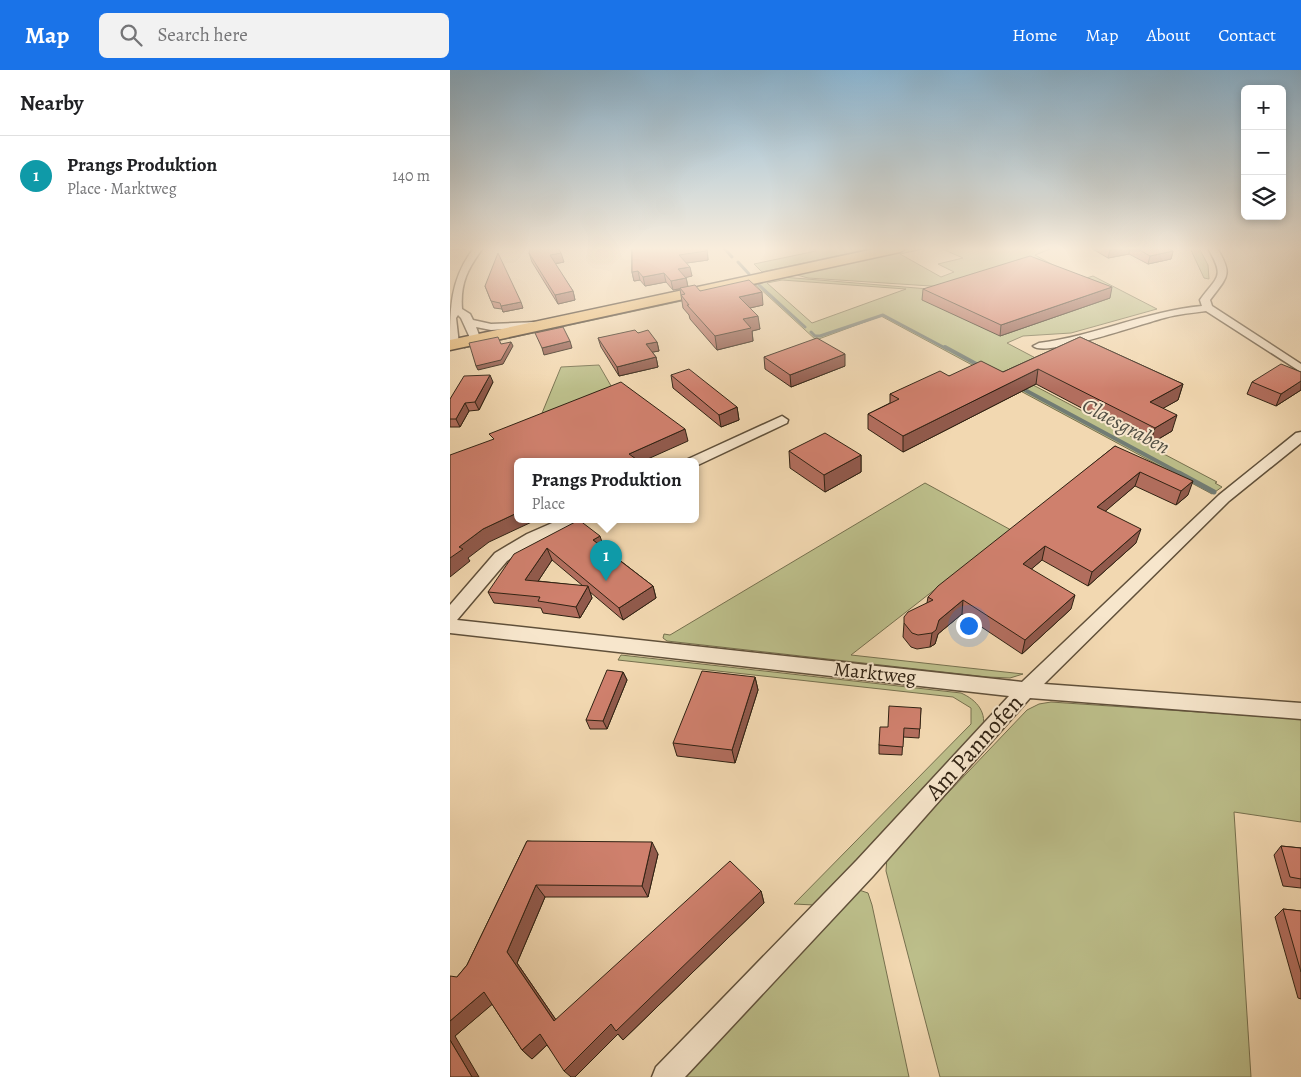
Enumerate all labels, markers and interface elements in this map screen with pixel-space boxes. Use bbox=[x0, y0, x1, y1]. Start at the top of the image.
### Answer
search box bbox=[99, 13, 449, 58]
text: Map bbox=[25, 19, 69, 51]
icon: search bbox=[117, 21, 145, 49]
text: Search here bbox=[157, 22, 248, 48]
text: Home bbox=[1012, 23, 1057, 47]
text: Map bbox=[1085, 23, 1118, 47]
text: About bbox=[1146, 23, 1190, 47]
text: Contact bbox=[1218, 23, 1276, 47]
map controls bbox=[1241, 85, 1286, 220]
button: + bbox=[1241, 85, 1286, 130]
text: Nearby bbox=[20, 89, 83, 117]
button: − bbox=[1241, 130, 1286, 175]
text: Prangs Produktion bbox=[67, 152, 217, 178]
text: 1 bbox=[33, 165, 39, 187]
text: 140 m bbox=[392, 165, 430, 187]
button: layers bbox=[1241, 175, 1286, 220]
text: Place · Marktweg bbox=[67, 178, 177, 200]
water label: Claesgraben bbox=[1077, 391, 1175, 461]
popup bbox=[514, 458, 699, 523]
text: Prangs Produktion bbox=[531, 467, 682, 493]
text: Place bbox=[531, 493, 565, 515]
pin: 1 bbox=[590, 540, 622, 581]
your location bbox=[956, 613, 982, 639]
street label: Marktweg bbox=[832, 655, 918, 691]
street label: Am Pannofen bbox=[917, 687, 1030, 807]

